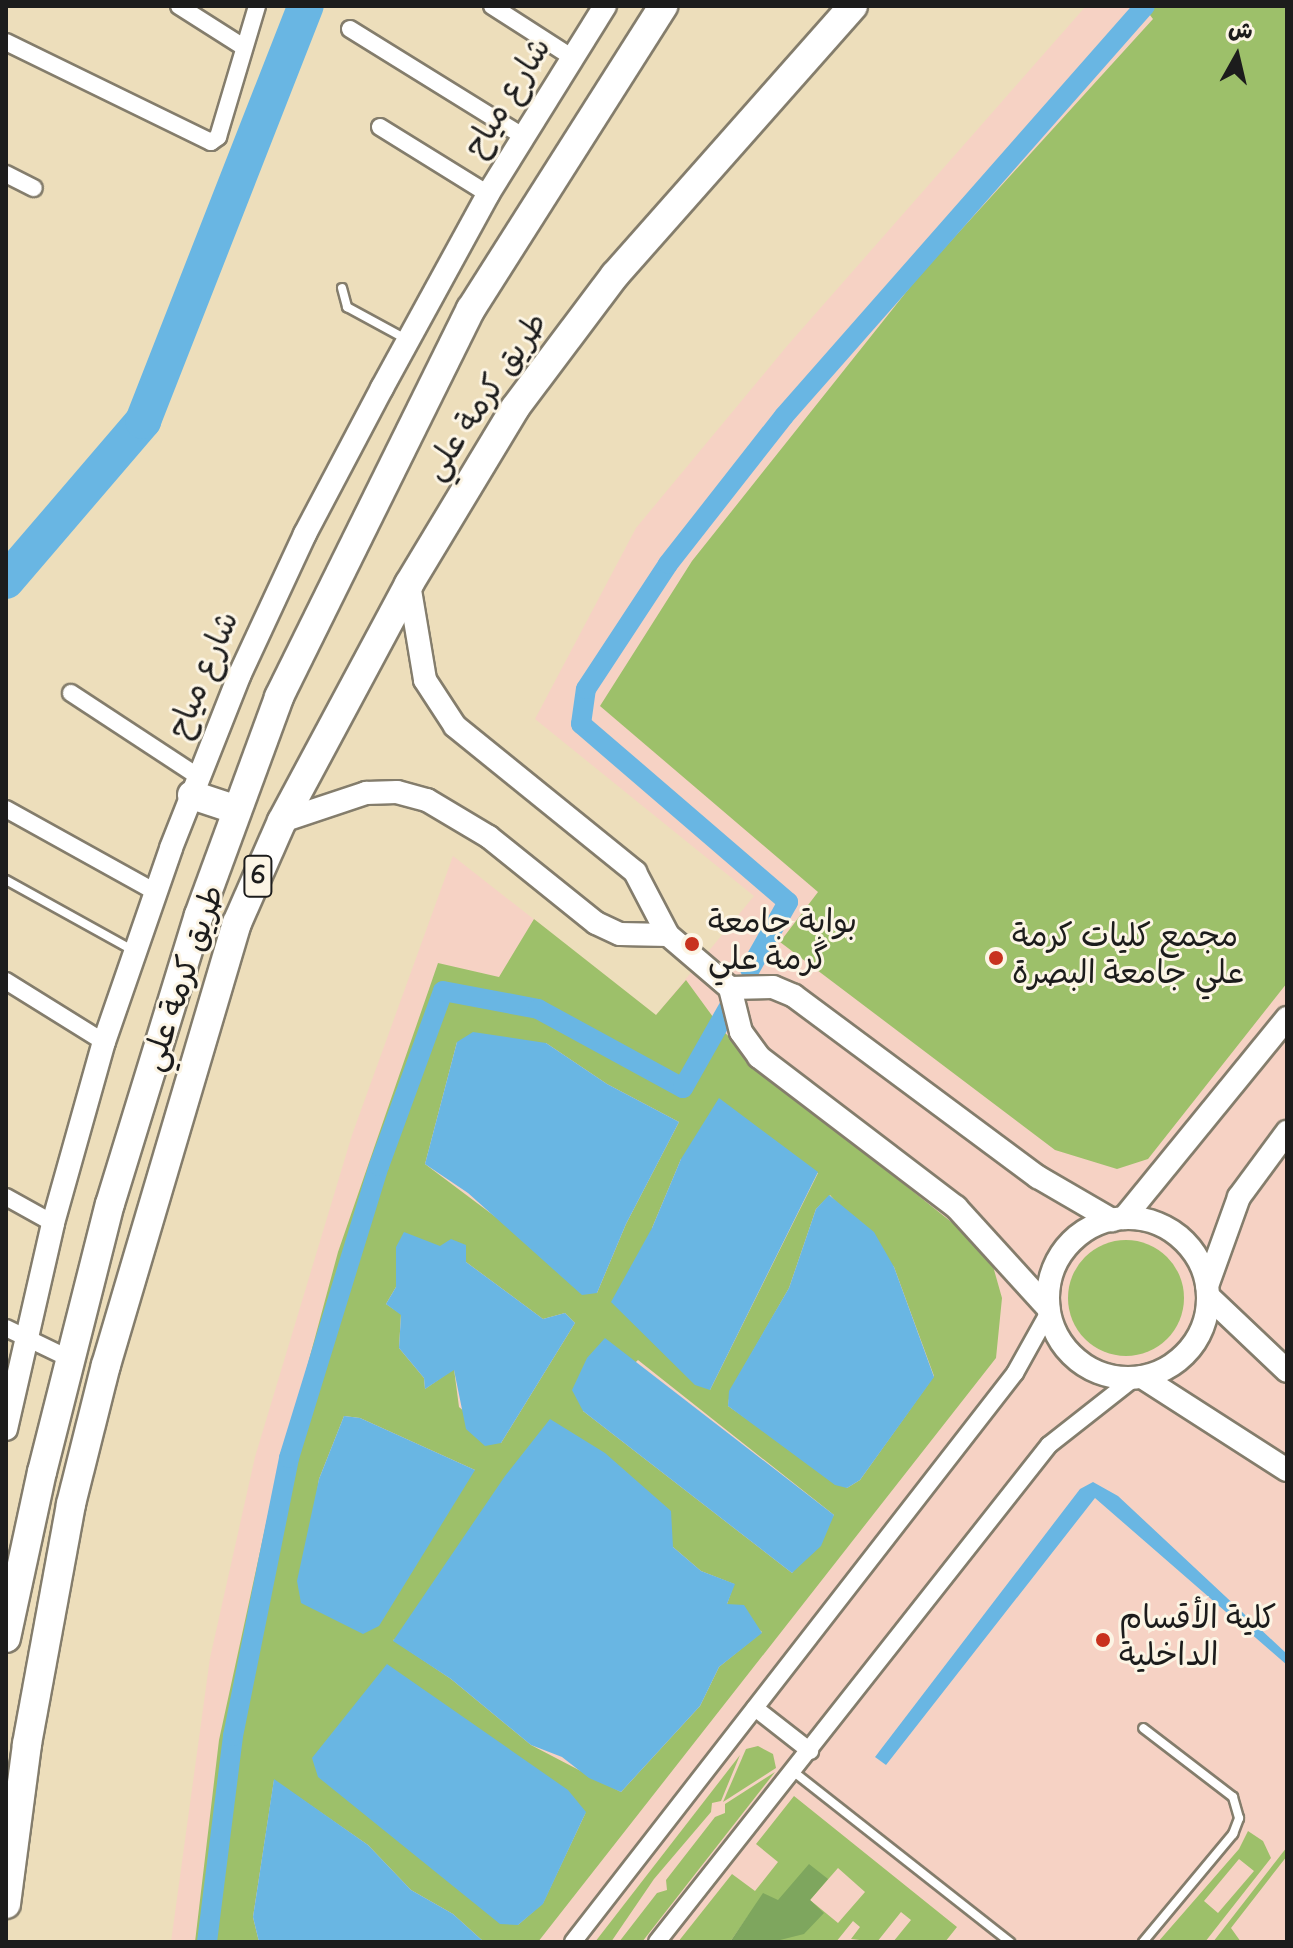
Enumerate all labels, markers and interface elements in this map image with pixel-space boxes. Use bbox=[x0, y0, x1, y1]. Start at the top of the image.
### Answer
text: ش bbox=[1226, 15, 1255, 50]
north arrow bbox=[1197, 16, 1277, 96]
street label: شارع مياح bbox=[458, 32, 562, 166]
street label: طريق كرمة علي bbox=[418, 307, 558, 489]
street label: شارع مياح bbox=[162, 607, 250, 745]
road number: 6 bbox=[242, 850, 274, 902]
street label: طريق كرمة علي bbox=[136, 881, 236, 1077]
place label: بوابة جامعة گرمة علي bbox=[708, 907, 857, 982]
place label: مجمع كليات كرمة علي جامعة البصرة bbox=[1012, 921, 1244, 996]
marker: بوابة جامعة گرمة علي bbox=[683, 935, 701, 953]
marker: مجمع كليات كرمة علي جامعة البصرة bbox=[987, 949, 1005, 967]
place label: كلية الأقسام الداخلية bbox=[1119, 1603, 1276, 1678]
marker: كلية الأقسام الداخلية bbox=[1094, 1631, 1112, 1649]

